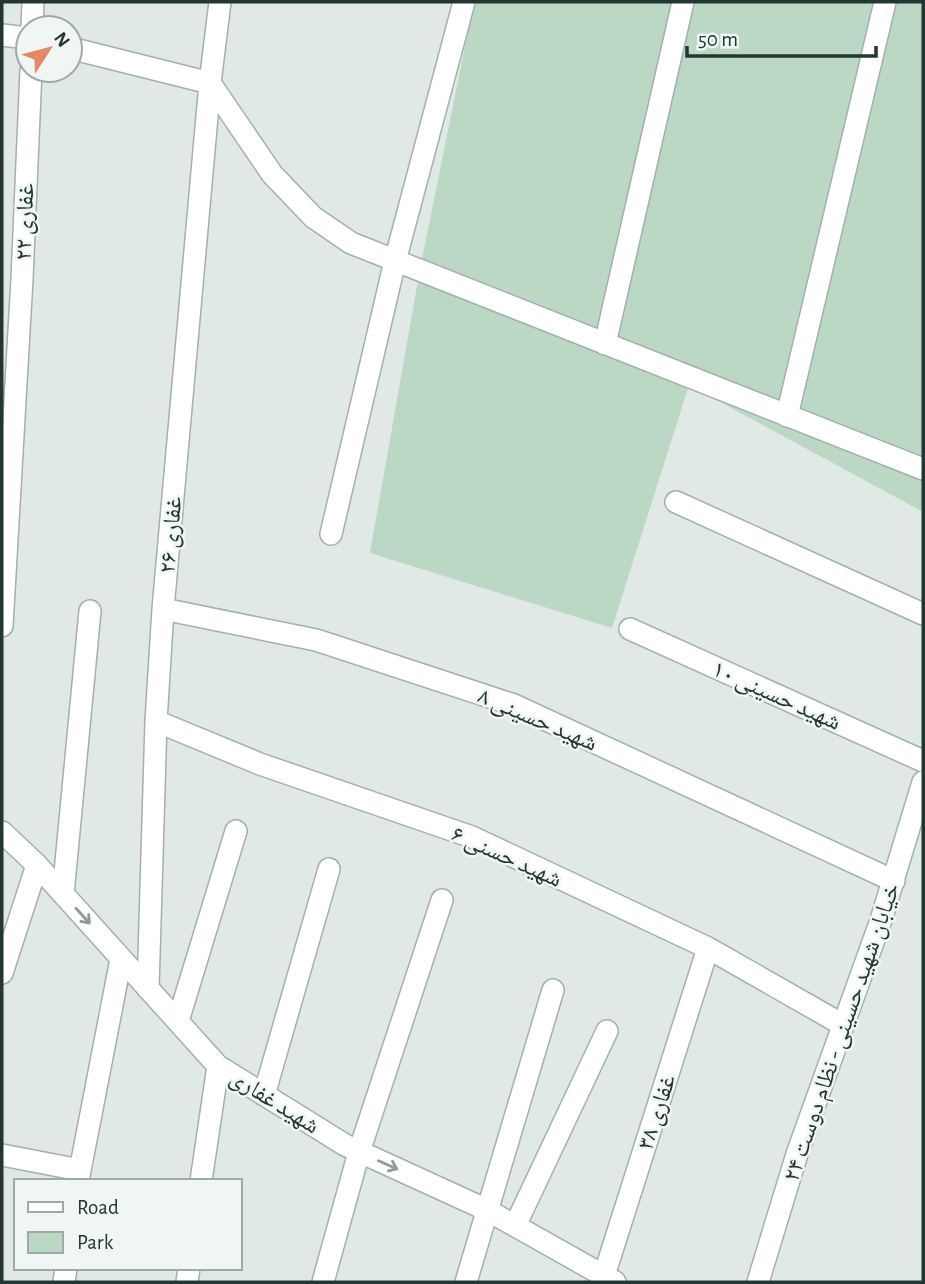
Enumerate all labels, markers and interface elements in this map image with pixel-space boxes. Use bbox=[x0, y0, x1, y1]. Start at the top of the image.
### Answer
north arrow bbox=[14, 14, 84, 84]
scale bar bbox=[687, 14, 876, 58]
text: N bbox=[50, 29, 73, 51]
text: 50 m bbox=[698, 29, 738, 50]
street label: غفاری ۲۲ bbox=[12, 183, 39, 261]
street label: غفاری ۲۶ bbox=[156, 496, 187, 575]
street label: شهید حسینی ۱۰ bbox=[708, 657, 844, 736]
street label: شهید حسینی ۸ bbox=[474, 684, 601, 757]
street label: شهید حسنی ۶ bbox=[447, 822, 566, 893]
street label: خیابان شهید حسینی - نظام دوست ۲۴ bbox=[780, 880, 907, 1186]
one-way arrow bbox=[75, 907, 91, 925]
street label: شهید غفاری bbox=[225, 1065, 323, 1140]
street label: غفاری ۳۸ bbox=[634, 1072, 681, 1153]
one-way arrow bbox=[377, 1159, 398, 1172]
legend bbox=[14, 1179, 242, 1270]
text: Road bbox=[77, 1197, 119, 1218]
text: Park bbox=[77, 1232, 114, 1253]

